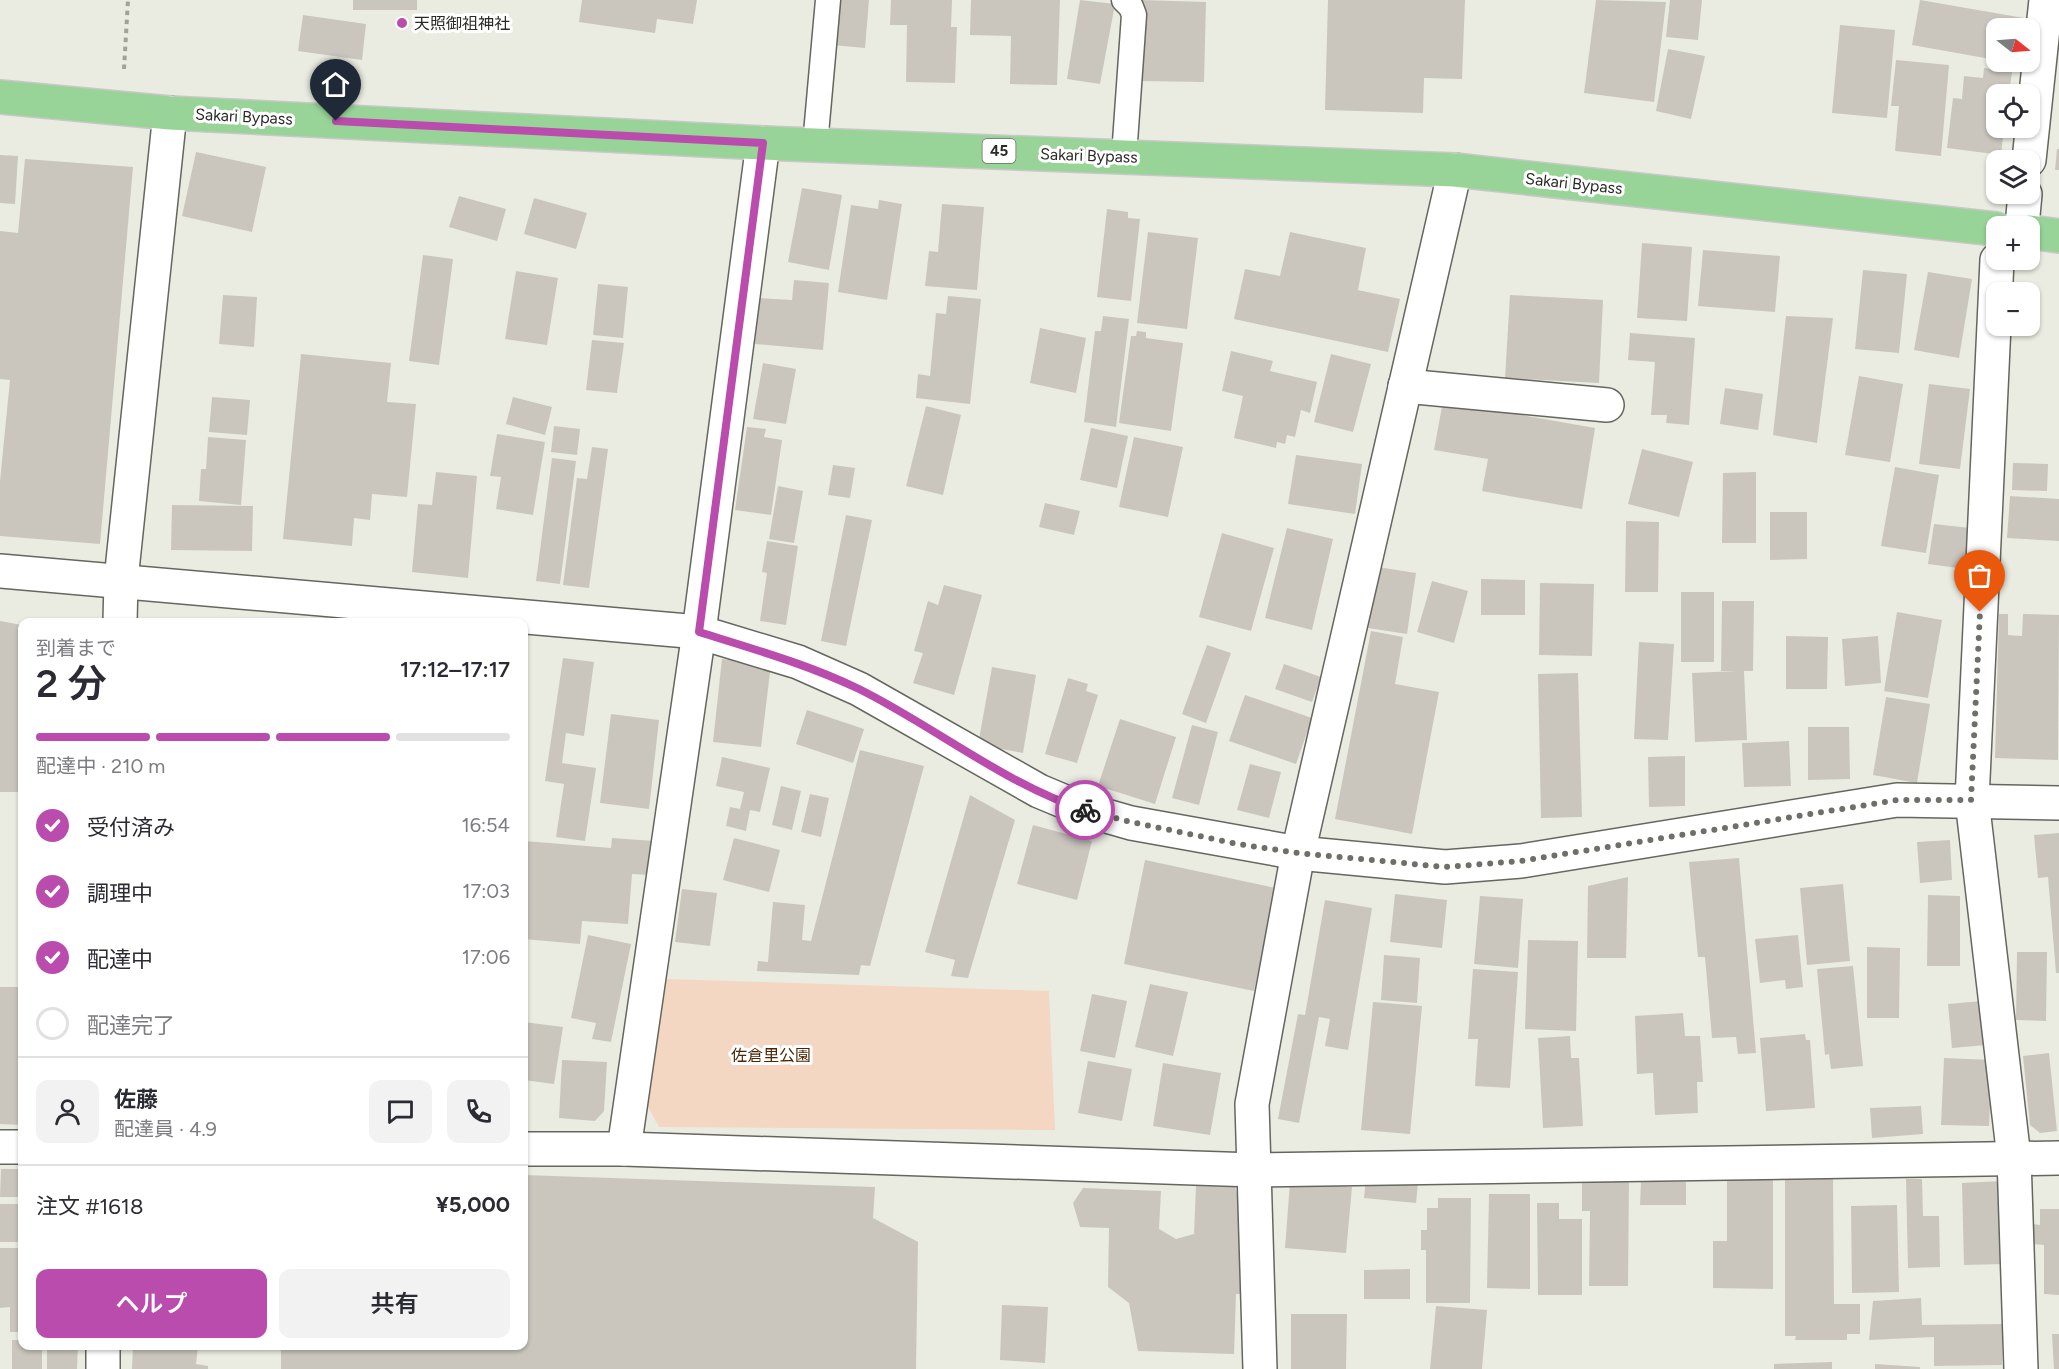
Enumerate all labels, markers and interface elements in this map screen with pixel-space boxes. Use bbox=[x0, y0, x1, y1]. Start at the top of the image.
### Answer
place label: 天照御祖神社 bbox=[414, 14, 510, 33]
marker: 天照御祖神社 bbox=[395, 16, 409, 30]
north arrow bbox=[1986, 18, 2040, 72]
map controls bbox=[1986, 18, 2040, 336]
pin bbox=[310, 59, 361, 121]
icon: home bbox=[319, 68, 352, 101]
button: locate bbox=[1986, 84, 2040, 138]
street label: Sakari Bypass bbox=[195, 104, 293, 129]
road number: 45 bbox=[982, 139, 1016, 163]
street label: Sakari Bypass bbox=[1040, 144, 1138, 167]
button: layers bbox=[1986, 150, 2040, 204]
street label: Sakari Bypass bbox=[1524, 169, 1623, 198]
button: + bbox=[1986, 216, 2040, 270]
button: − bbox=[1986, 282, 2040, 336]
pin bbox=[1954, 550, 2005, 612]
icon: bag bbox=[1963, 559, 1996, 592]
text: 到着まで bbox=[36, 636, 116, 660]
text: 17:12–17:17 bbox=[400, 656, 510, 683]
text: 2 分 bbox=[36, 660, 107, 707]
text: 配達中 · 210 m bbox=[36, 754, 165, 778]
courier bbox=[1055, 780, 1115, 840]
icon: bike bbox=[1069, 794, 1102, 827]
icon: check bbox=[36, 809, 69, 842]
text: 16:54 bbox=[461, 813, 510, 837]
text: 受付済み bbox=[87, 814, 175, 841]
icon: check bbox=[36, 875, 69, 908]
text: 17:03 bbox=[462, 879, 510, 903]
text: 調理中 bbox=[87, 880, 153, 907]
icon: check bbox=[36, 941, 69, 974]
text: 17:06 bbox=[462, 945, 510, 969]
text: 配達中 bbox=[87, 946, 153, 973]
text: 配達完了 bbox=[87, 1012, 175, 1039]
park label: 佐倉里公園 bbox=[731, 1046, 811, 1065]
button: person bbox=[36, 1080, 99, 1143]
button: chat bbox=[369, 1080, 432, 1143]
button: phone bbox=[447, 1080, 510, 1143]
text: 佐藤 bbox=[114, 1086, 158, 1113]
text: 配達員 · 4.9 bbox=[114, 1117, 217, 1141]
text: ¥5,000 bbox=[436, 1191, 510, 1218]
text: 注文 #1618 bbox=[36, 1193, 143, 1220]
button: ヘルプ bbox=[36, 1269, 267, 1338]
button: 共有 bbox=[279, 1269, 510, 1338]

